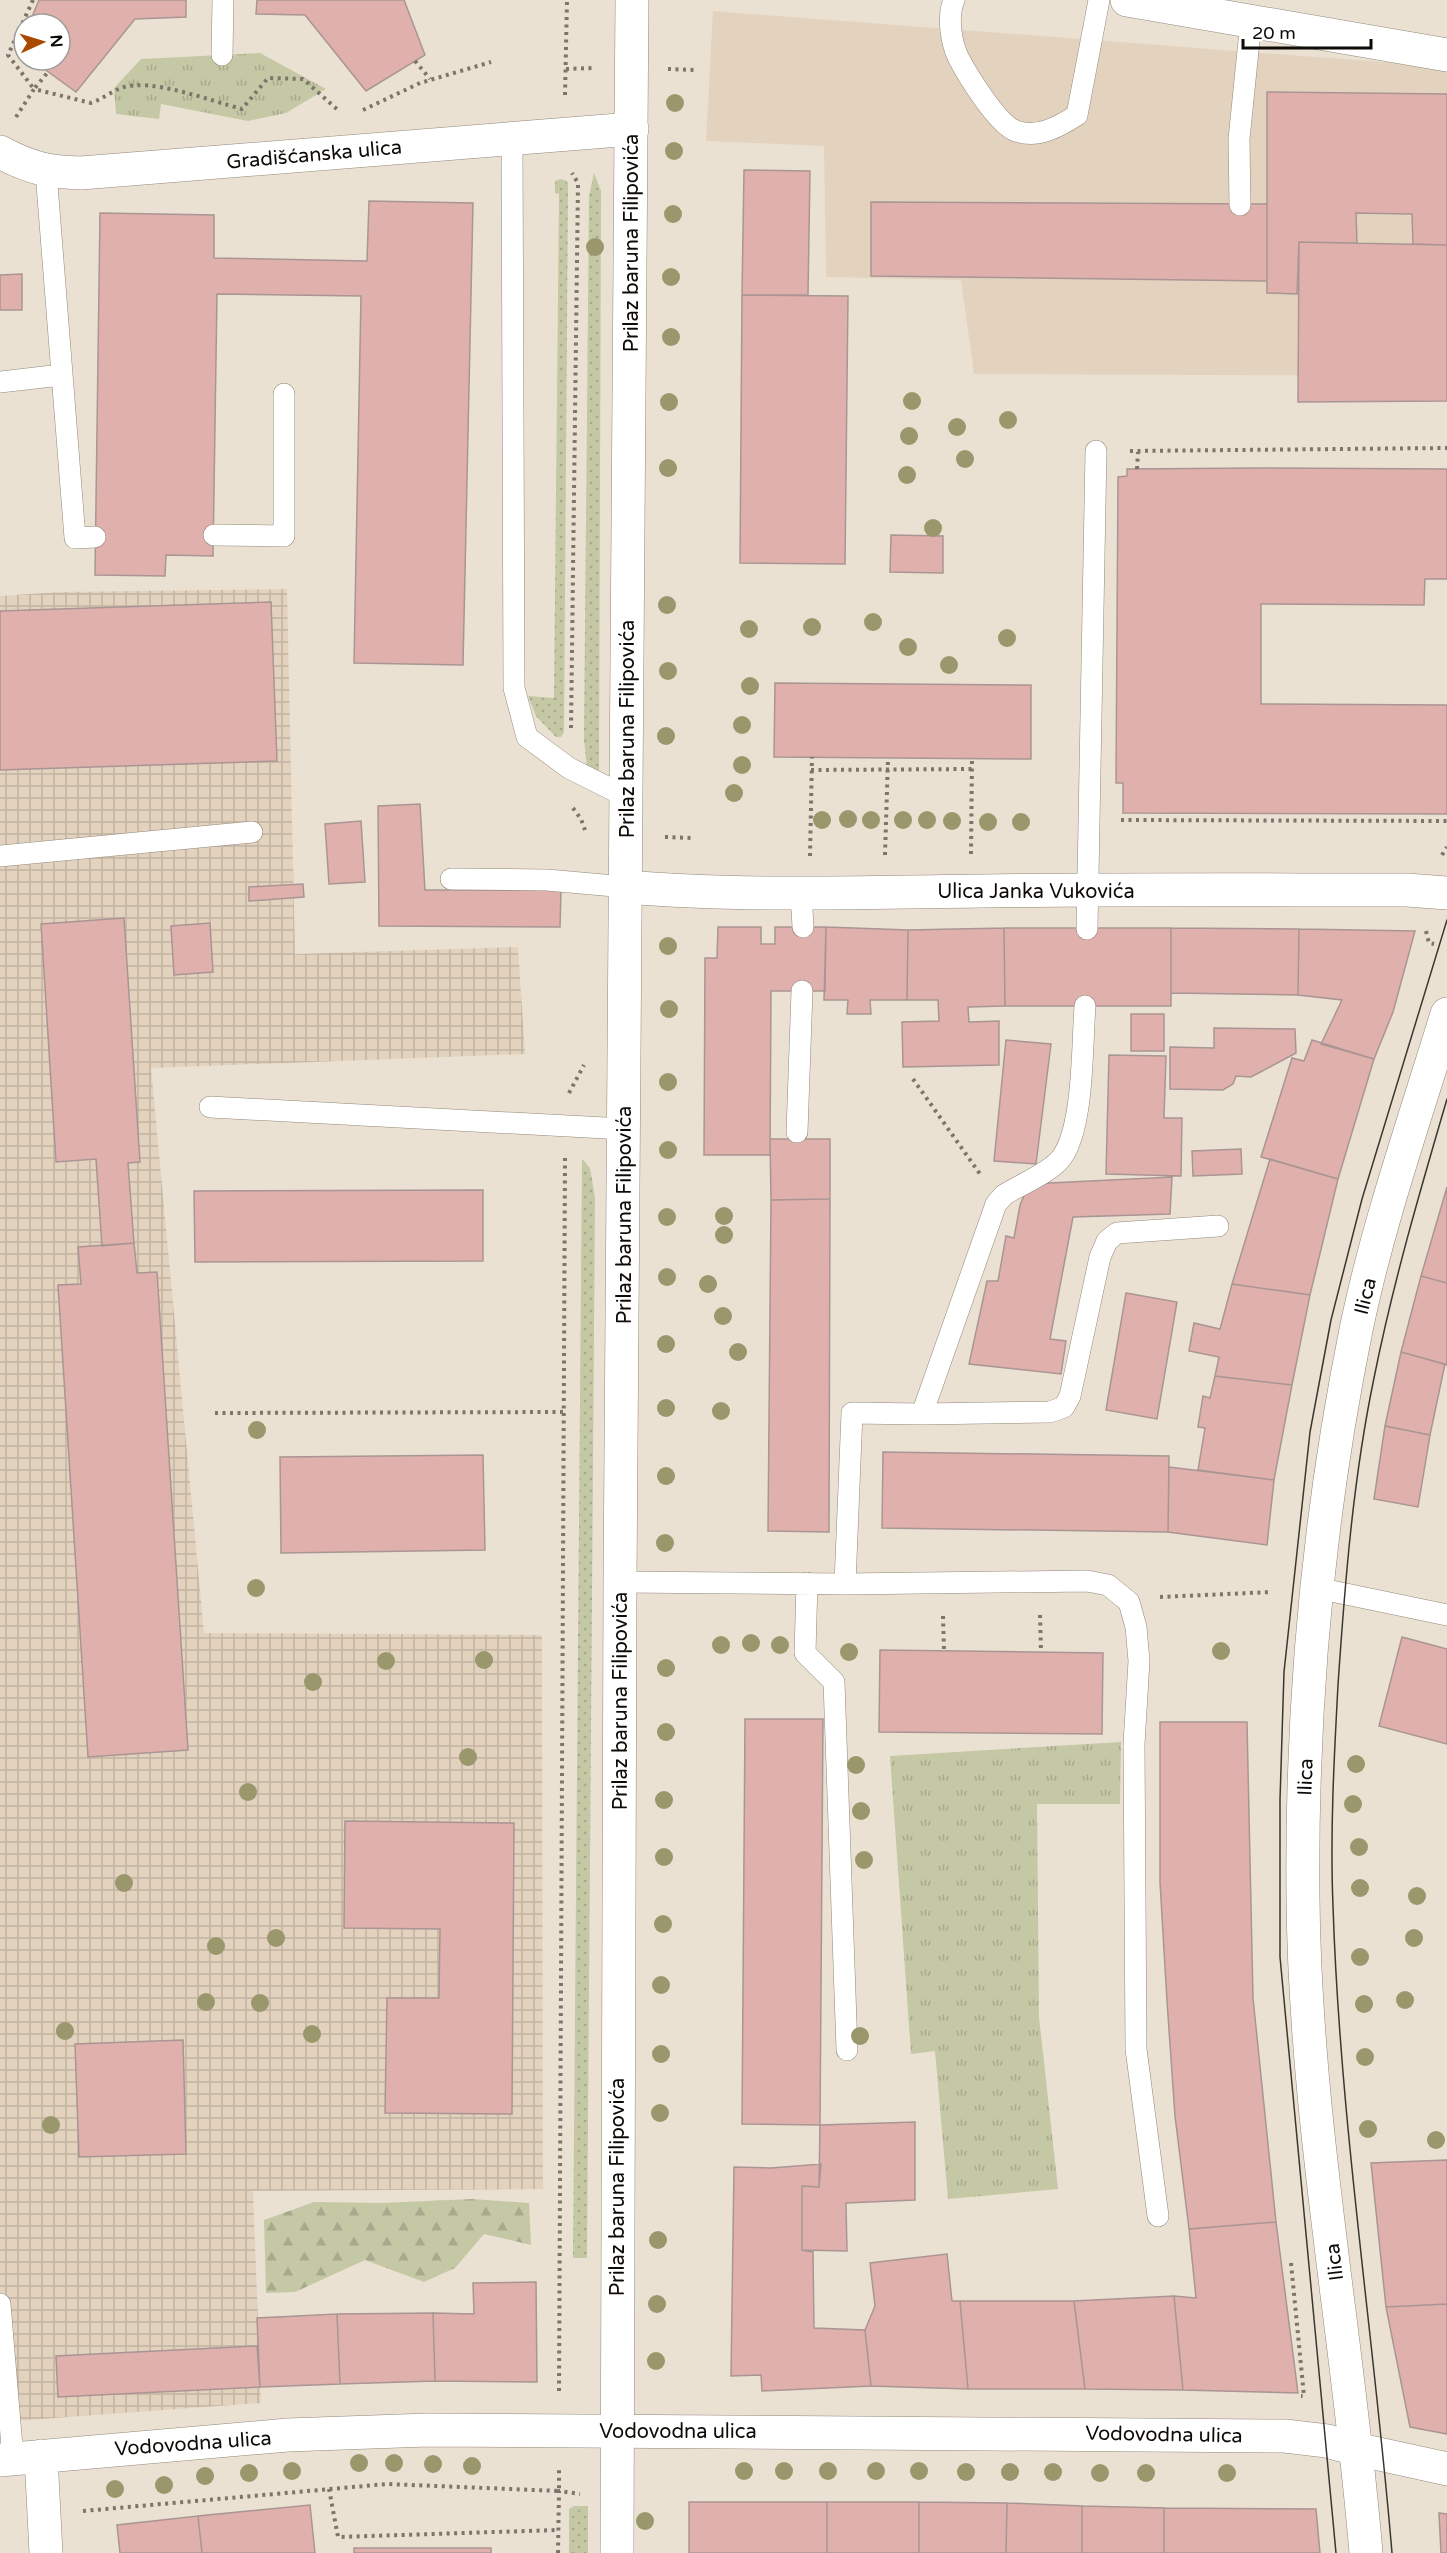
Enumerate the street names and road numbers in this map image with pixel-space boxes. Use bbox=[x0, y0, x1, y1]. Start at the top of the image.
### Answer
street label: Prilaz baruna Filipovića bbox=[620, 134, 644, 352]
street label: Gradišćanska ulica bbox=[225, 135, 403, 175]
street label: Prilaz baruna Filipovića bbox=[616, 620, 640, 838]
street label: Ulica Janka Vukovića bbox=[937, 880, 1135, 904]
street label: Prilaz baruna Filipovića bbox=[613, 1106, 637, 1324]
street label: Ilica bbox=[1350, 1275, 1382, 1317]
street label: Prilaz baruna Filipovića bbox=[609, 1592, 633, 1810]
street label: Ilica bbox=[1293, 1758, 1319, 1796]
street label: Prilaz baruna Filipovića bbox=[606, 2078, 630, 2296]
street label: Ilica bbox=[1321, 2242, 1349, 2282]
street label: Vodovodna ulica bbox=[599, 2420, 757, 2444]
street label: Vodovodna ulica bbox=[1085, 2422, 1243, 2448]
street label: Vodovodna ulica bbox=[114, 2427, 272, 2461]

